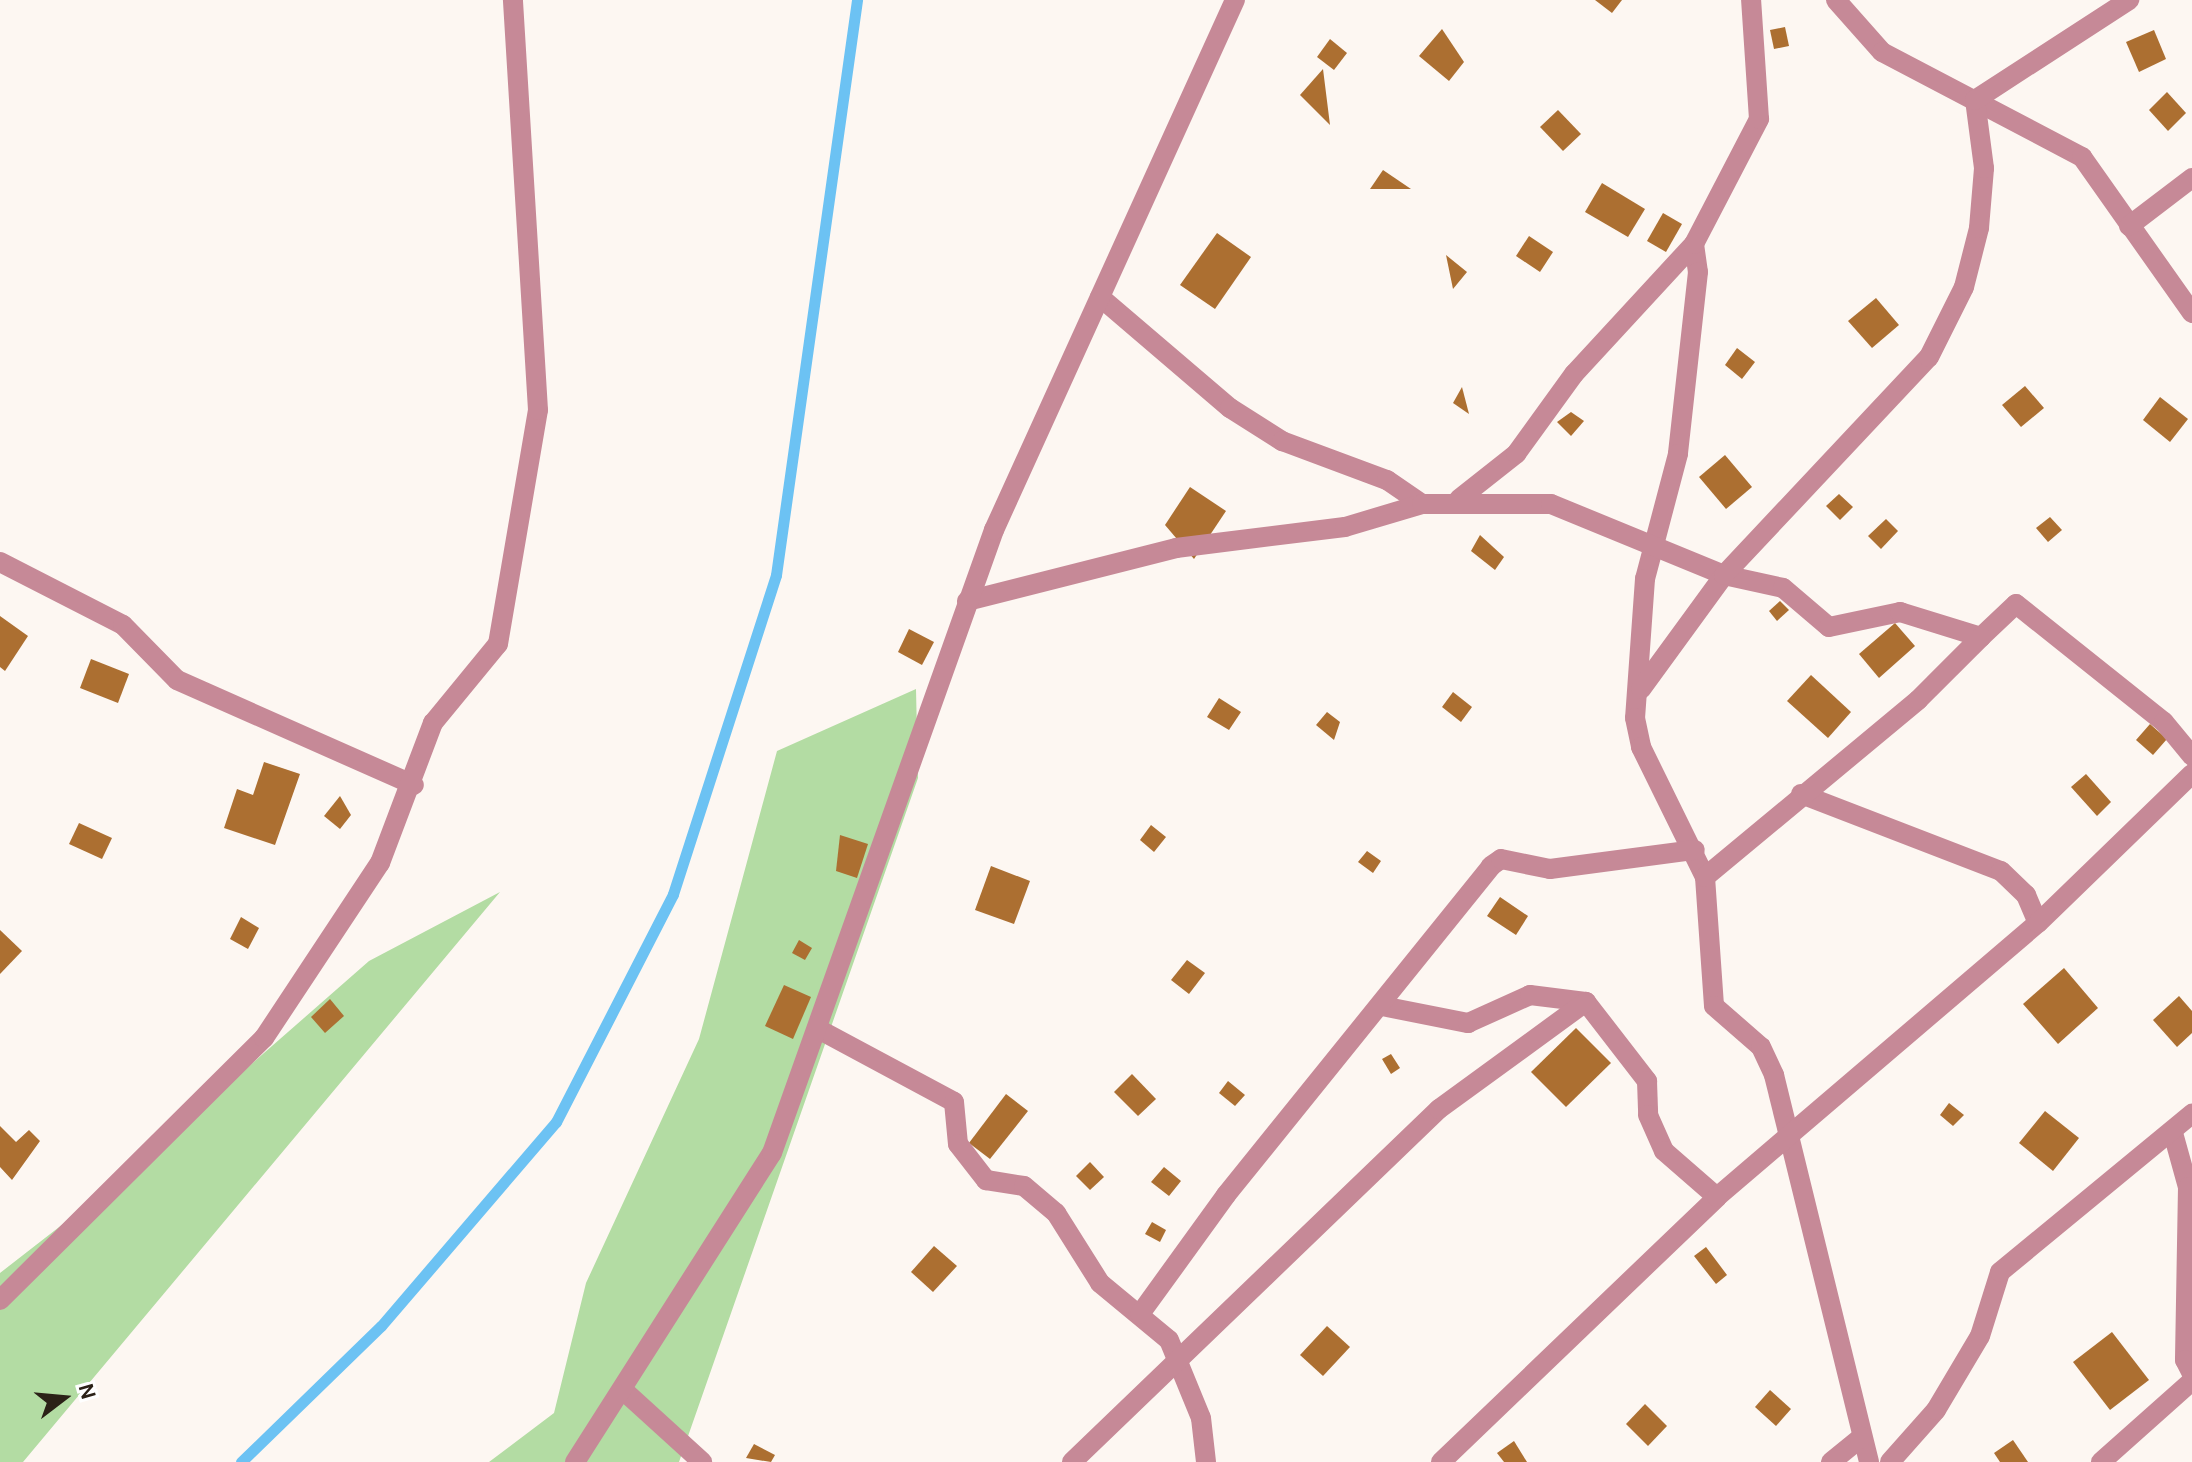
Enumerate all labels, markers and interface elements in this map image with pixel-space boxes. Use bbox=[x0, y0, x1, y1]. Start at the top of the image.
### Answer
north arrow bbox=[24, 1358, 104, 1438]
text: N bbox=[72, 1380, 102, 1403]

